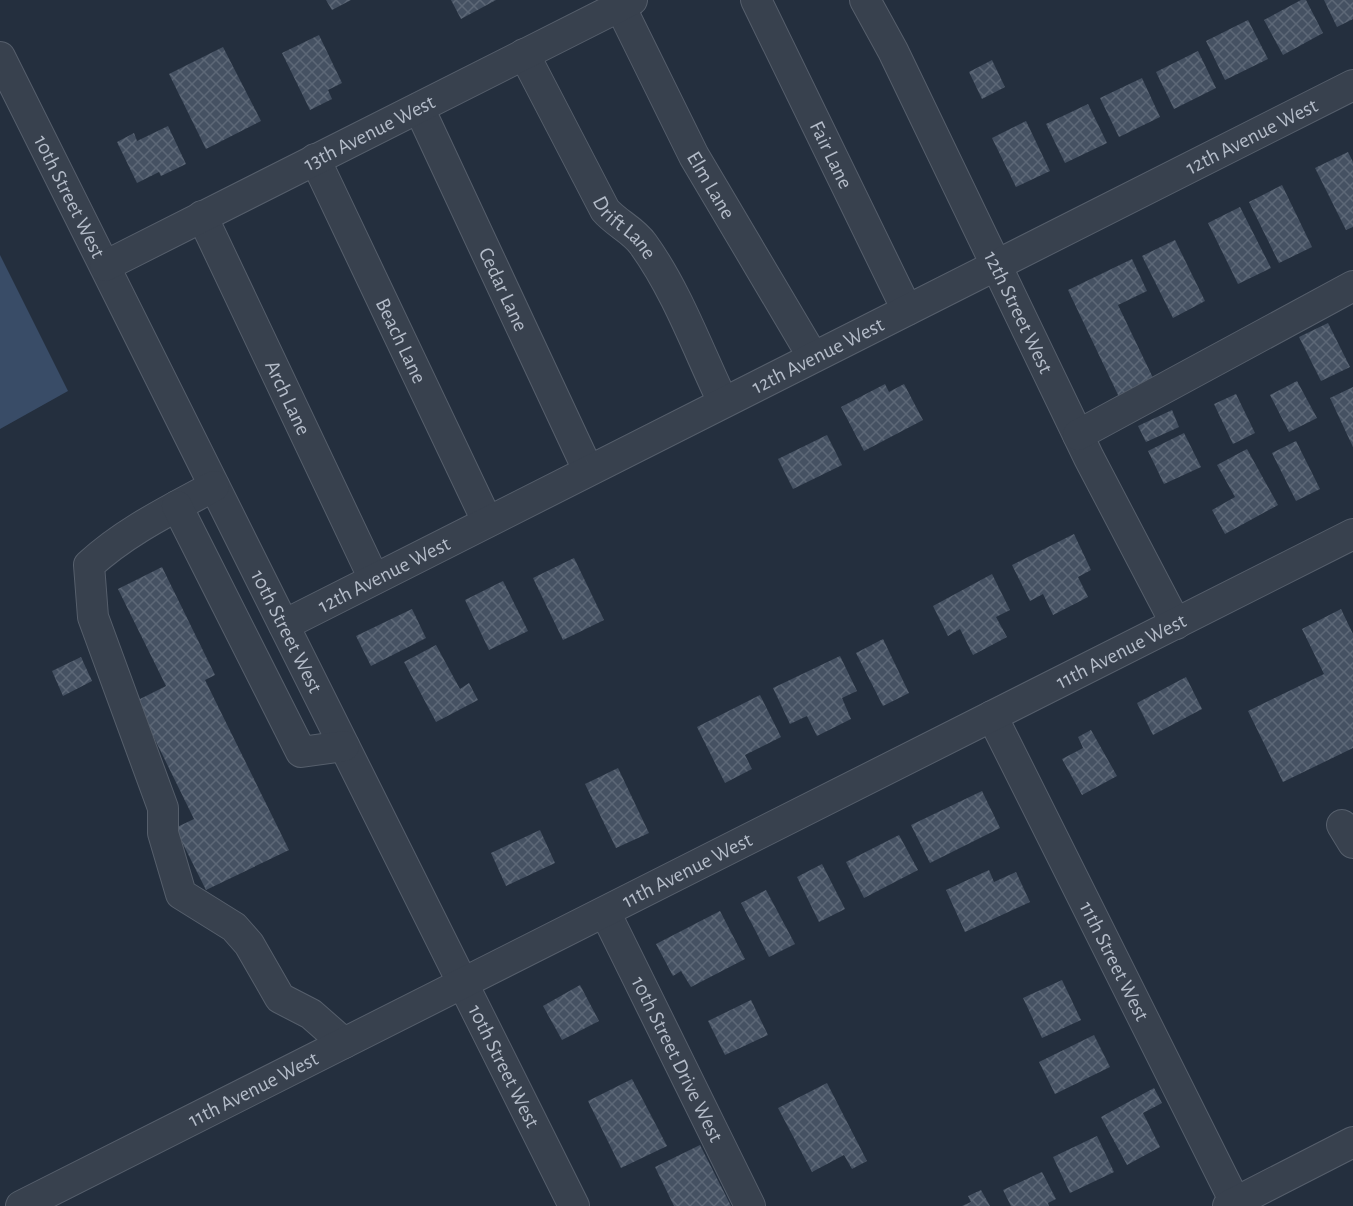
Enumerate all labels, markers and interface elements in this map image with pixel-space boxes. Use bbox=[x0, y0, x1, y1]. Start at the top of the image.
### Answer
street label: 13th Avenue West bbox=[301, 91, 439, 175]
street label: 12th Avenue West bbox=[1182, 95, 1321, 179]
street label: Fair Lane bbox=[806, 118, 856, 192]
street label: 10th Street West bbox=[30, 132, 109, 262]
street label: Elm Lane bbox=[683, 148, 739, 223]
street label: Drift Lane bbox=[589, 193, 660, 263]
street label: Cedar Lane bbox=[475, 244, 532, 334]
street label: 12th Street West bbox=[980, 248, 1057, 377]
street label: Beach Lane bbox=[372, 295, 430, 387]
street label: 12th Avenue West bbox=[749, 314, 888, 398]
street label: Arch Lane bbox=[261, 357, 314, 438]
street label: 12th Avenue West bbox=[315, 533, 454, 617]
street label: 10th Street West bbox=[247, 567, 326, 697]
street label: 11th Avenue West bbox=[1053, 610, 1190, 693]
street label: 11th Avenue West bbox=[619, 829, 756, 912]
street label: 11th Street West bbox=[1076, 898, 1153, 1025]
street label: 10th Street Drive West bbox=[628, 973, 727, 1146]
street label: 10th Street West bbox=[464, 1002, 543, 1131]
street label: 11th Avenue West bbox=[185, 1048, 322, 1131]

